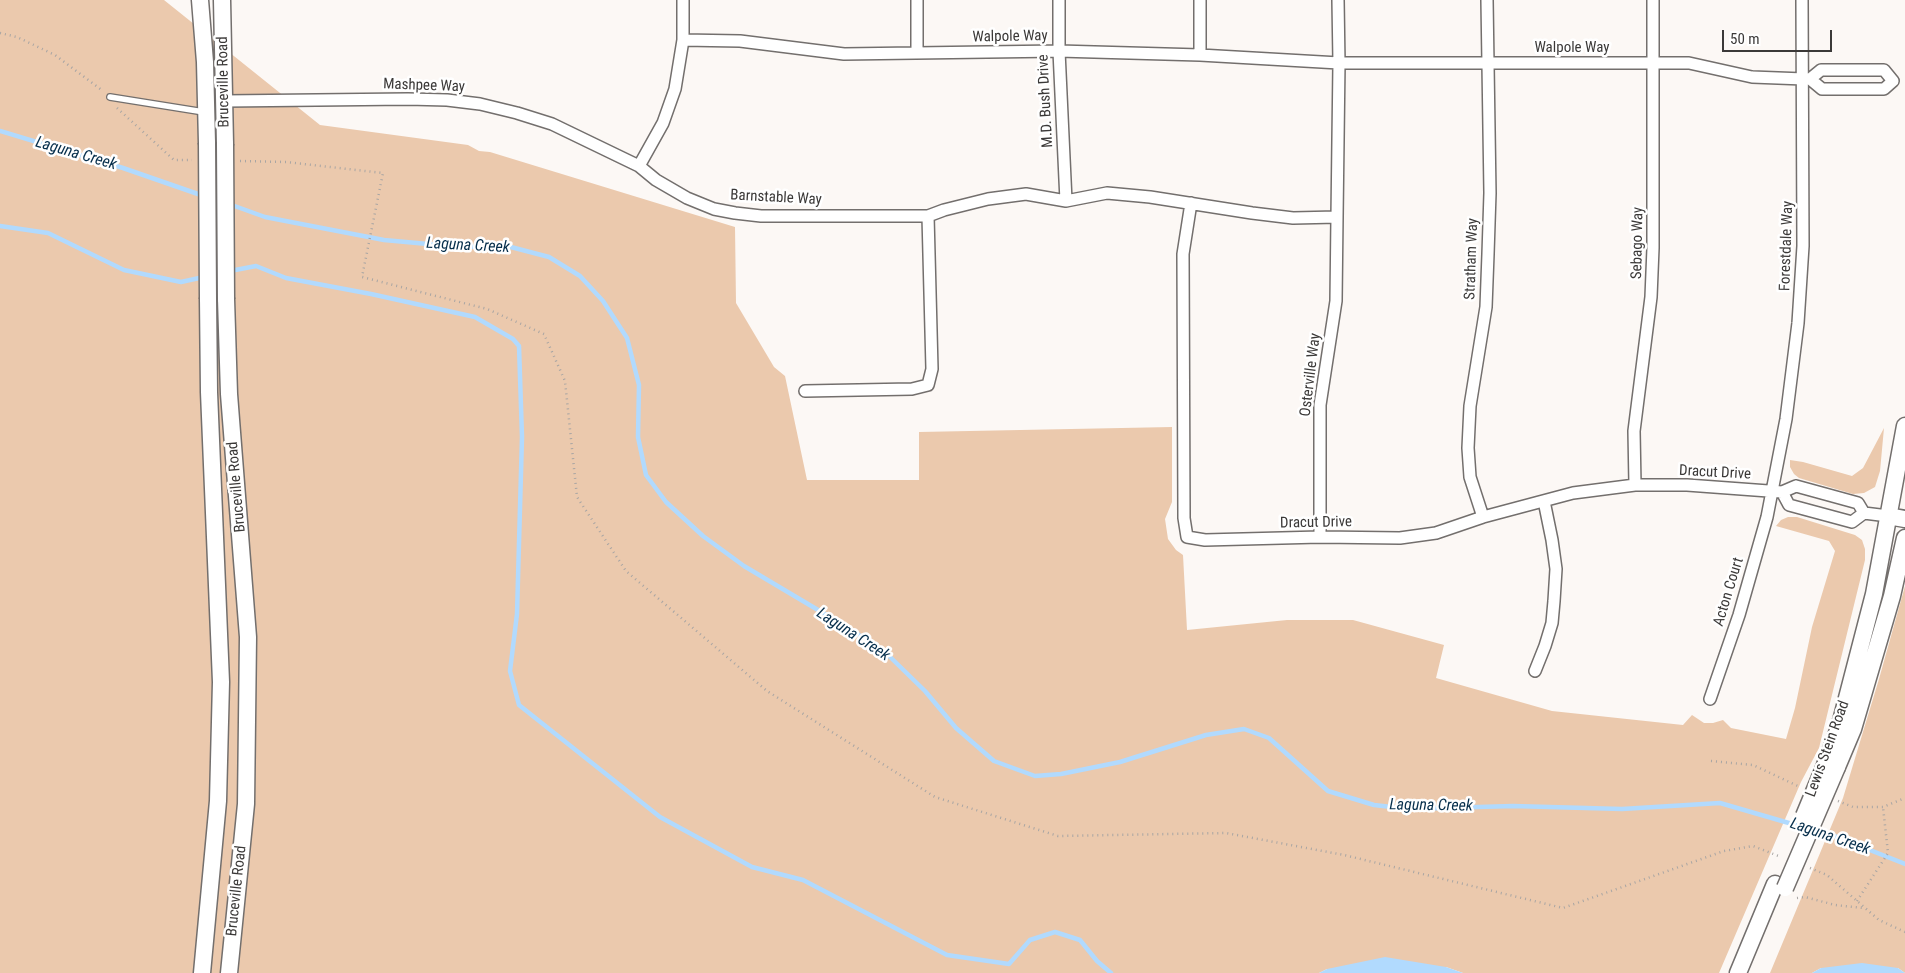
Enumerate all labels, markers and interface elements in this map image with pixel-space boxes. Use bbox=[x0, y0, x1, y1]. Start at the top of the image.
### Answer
scale bar bbox=[1725, 20, 1835, 52]
street label: Walpole Way bbox=[972, 27, 1048, 47]
text: 50 m bbox=[1730, 30, 1760, 48]
street label: Bruceville Road bbox=[214, 36, 234, 128]
street label: Walpole Way bbox=[1534, 39, 1610, 57]
street label: M.D. Bush Drive bbox=[1035, 54, 1057, 148]
street label: Mashpee Way bbox=[383, 76, 465, 96]
water label: Laguna Creek bbox=[33, 133, 119, 175]
street label: Barnstable Way bbox=[730, 187, 822, 209]
street label: Forestdale Way bbox=[1776, 201, 1798, 291]
street label: Sebago Way bbox=[1628, 207, 1648, 279]
street label: Stratham Way bbox=[1462, 218, 1482, 300]
water label: Laguna Creek bbox=[426, 234, 510, 258]
street label: Osterville Way bbox=[1297, 332, 1325, 418]
street label: Bruceville Road bbox=[224, 441, 250, 533]
street label: Dracut Drive bbox=[1679, 462, 1751, 484]
street label: Dracut Drive bbox=[1280, 513, 1352, 533]
street label: Acton Court bbox=[1710, 556, 1748, 628]
water label: Laguna Creek bbox=[813, 604, 893, 666]
street label: Lewis Stein Road bbox=[1802, 698, 1854, 800]
water label: Laguna Creek bbox=[1389, 796, 1473, 816]
water label: Laguna Creek bbox=[1787, 814, 1873, 860]
street label: Bruceville Road bbox=[223, 845, 251, 937]

